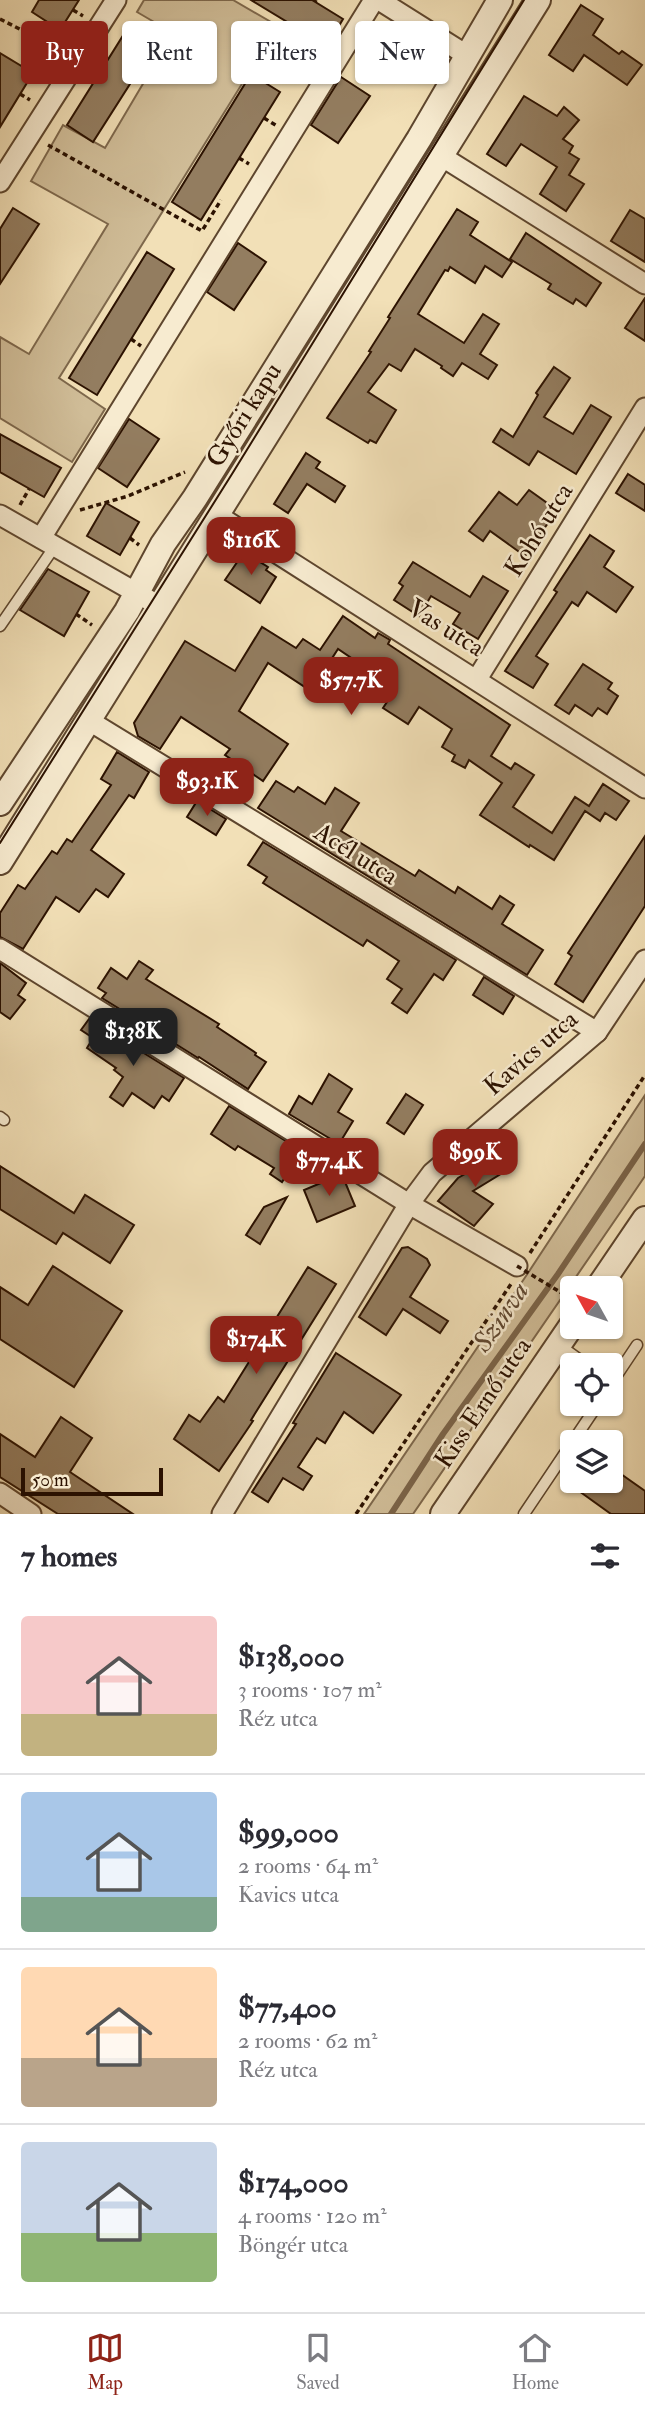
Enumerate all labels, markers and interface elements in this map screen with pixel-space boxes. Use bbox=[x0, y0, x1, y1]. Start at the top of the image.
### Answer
chip: Buy bbox=[21, 21, 108, 84]
chip: Rent bbox=[122, 21, 217, 84]
chip: Filters bbox=[231, 21, 341, 84]
chip: New bbox=[355, 21, 449, 84]
street label: Győri kapu bbox=[199, 357, 289, 474]
street label: Kohó utca bbox=[498, 477, 580, 583]
pin: $116K bbox=[202, 518, 300, 577]
text: $116K bbox=[222, 525, 280, 554]
street label: Vas utca bbox=[402, 592, 490, 664]
pin: $57.7K bbox=[294, 658, 408, 717]
text: $57.7K bbox=[319, 665, 383, 694]
pin: $93.1K bbox=[150, 758, 264, 818]
text: $93.1K bbox=[176, 766, 238, 795]
street label: Acél utca bbox=[307, 815, 404, 892]
street label: Kavics utca bbox=[477, 1003, 585, 1103]
pin: $138K bbox=[84, 1009, 182, 1068]
text: $138K bbox=[105, 1016, 161, 1045]
pin: $99K bbox=[434, 1130, 516, 1189]
text: $99K bbox=[449, 1137, 501, 1166]
pin: $77.4K bbox=[272, 1138, 386, 1198]
text: $77.4K bbox=[296, 1146, 362, 1175]
water label: Szinva bbox=[464, 1275, 537, 1360]
north arrow bbox=[560, 1276, 623, 1339]
map controls bbox=[560, 1276, 623, 1493]
pin: $174K bbox=[207, 1316, 305, 1376]
text: $174K bbox=[226, 1324, 286, 1353]
street label: Kiss Ernő utca bbox=[428, 1331, 539, 1475]
button: locate bbox=[560, 1353, 623, 1416]
button: layers bbox=[560, 1430, 623, 1493]
scale bar bbox=[21, 1465, 163, 1497]
text: 50 m bbox=[32, 1468, 69, 1492]
icon: filters bbox=[586, 1537, 624, 1575]
text: 7 homes bbox=[21, 1538, 117, 1575]
text: $138,000 bbox=[238, 1638, 345, 1675]
icon: home bbox=[77, 1644, 161, 1728]
text: 3 rooms · 107 m² bbox=[238, 1675, 382, 1704]
text: Réz utca bbox=[238, 1704, 318, 1733]
text: $99,000 bbox=[238, 1814, 339, 1851]
icon: home bbox=[77, 1820, 161, 1904]
text: 2 rooms · 64 m² bbox=[238, 1851, 378, 1880]
text: Kavics utca bbox=[238, 1880, 339, 1909]
text: $77,400 bbox=[238, 1989, 337, 2026]
icon: home bbox=[77, 1995, 161, 2079]
text: 2 rooms · 62 m² bbox=[238, 2026, 377, 2055]
text: Réz utca bbox=[238, 2055, 318, 2084]
text: $174,000 bbox=[238, 2164, 349, 2201]
icon: home bbox=[77, 2170, 161, 2254]
text: 4 rooms · 120 m² bbox=[238, 2201, 387, 2230]
text: Böngér utca bbox=[238, 2230, 348, 2259]
tab: Map bbox=[86, 2329, 124, 2395]
tab: Saved bbox=[296, 2329, 340, 2395]
tab: Home bbox=[512, 2329, 559, 2395]

